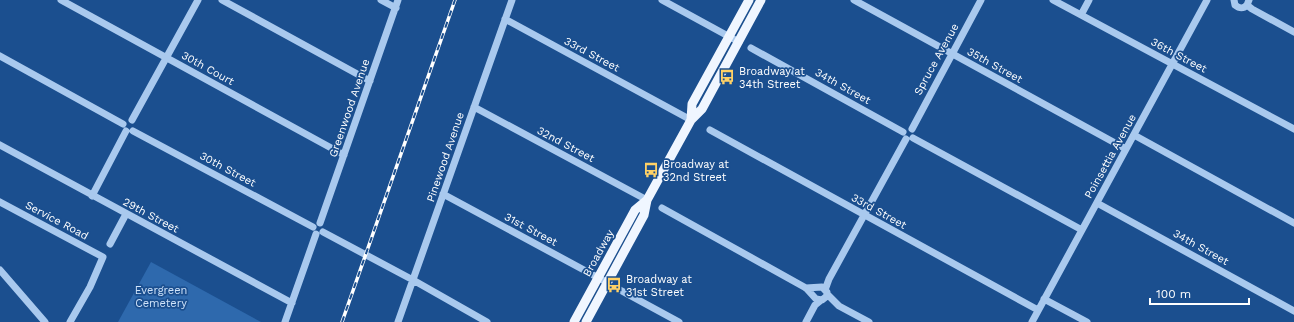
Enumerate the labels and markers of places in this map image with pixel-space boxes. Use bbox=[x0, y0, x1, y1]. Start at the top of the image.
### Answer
place label: Broadway at 34th Street bbox=[739, 65, 805, 91]
bus stop icon: Broadway at 34th Street bbox=[718, 68, 736, 86]
place label: Broadway at 32nd Street bbox=[663, 158, 729, 184]
bus stop icon: Broadway at 32nd Street bbox=[642, 161, 660, 179]
place label: Broadway at 31st Street bbox=[626, 273, 692, 299]
bus stop icon: Broadway at 31st Street bbox=[605, 276, 623, 294]

